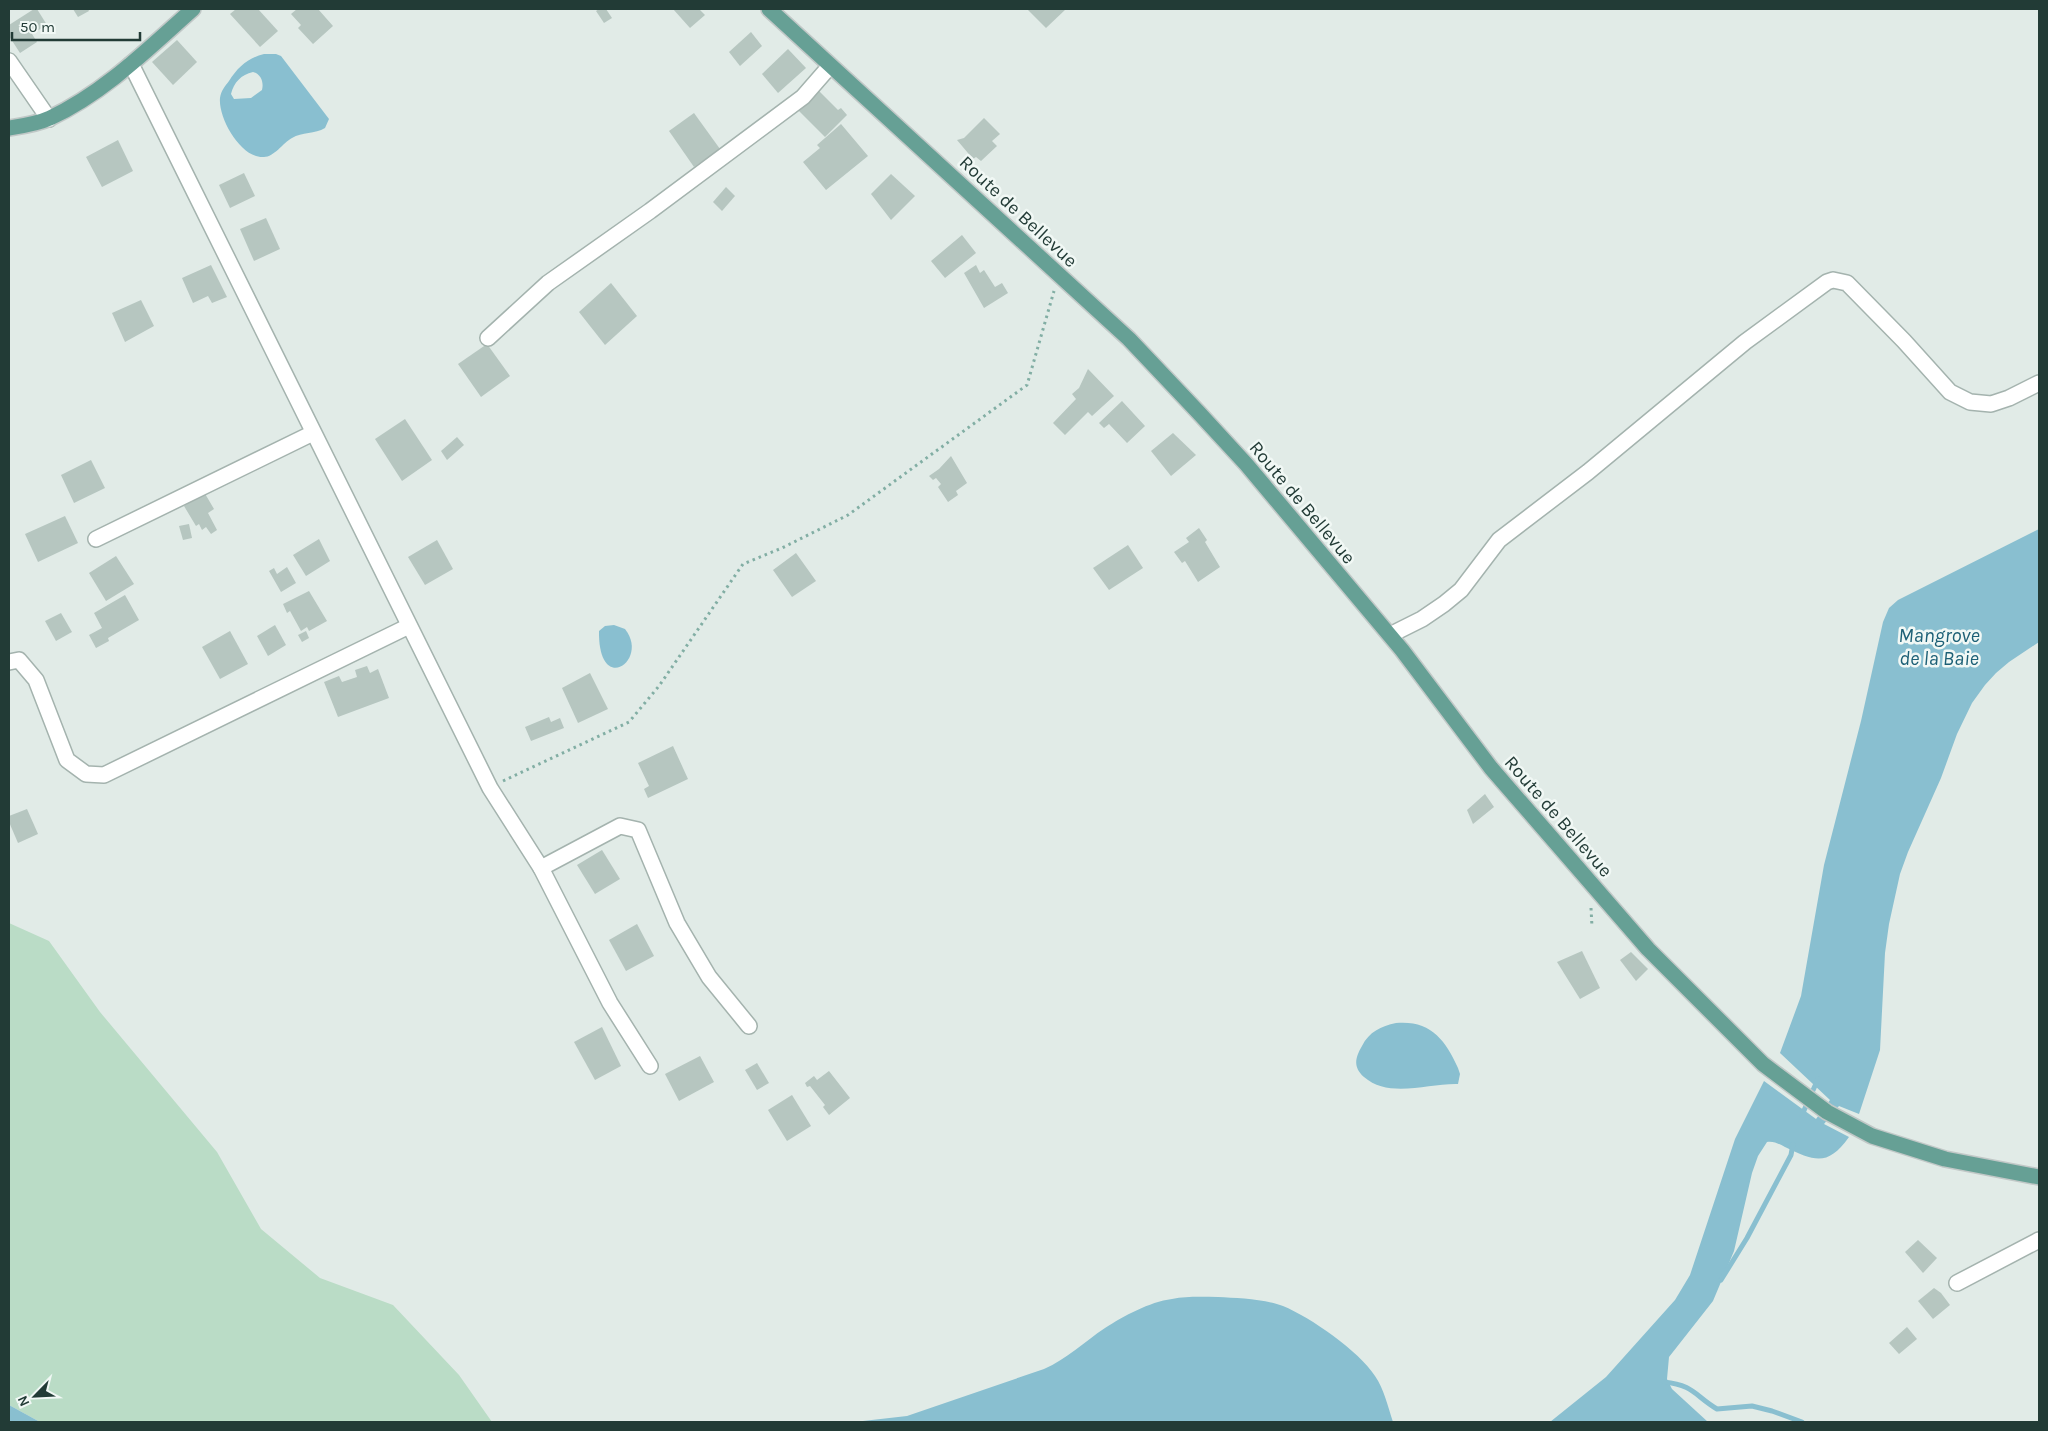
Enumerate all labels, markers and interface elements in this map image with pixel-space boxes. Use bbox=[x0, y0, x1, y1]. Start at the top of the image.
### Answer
scale bar bbox=[12, 10, 140, 42]
text: 50 m bbox=[20, 18, 55, 36]
street label: Route de Bellevue bbox=[955, 151, 1082, 272]
street label: Route de Bellevue bbox=[1245, 437, 1360, 568]
water label: Mangrove de la Baie bbox=[1898, 624, 1980, 670]
street label: Route de Bellevue bbox=[1500, 752, 1617, 882]
north arrow bbox=[10, 1371, 60, 1421]
text: N bbox=[14, 1393, 33, 1409]

